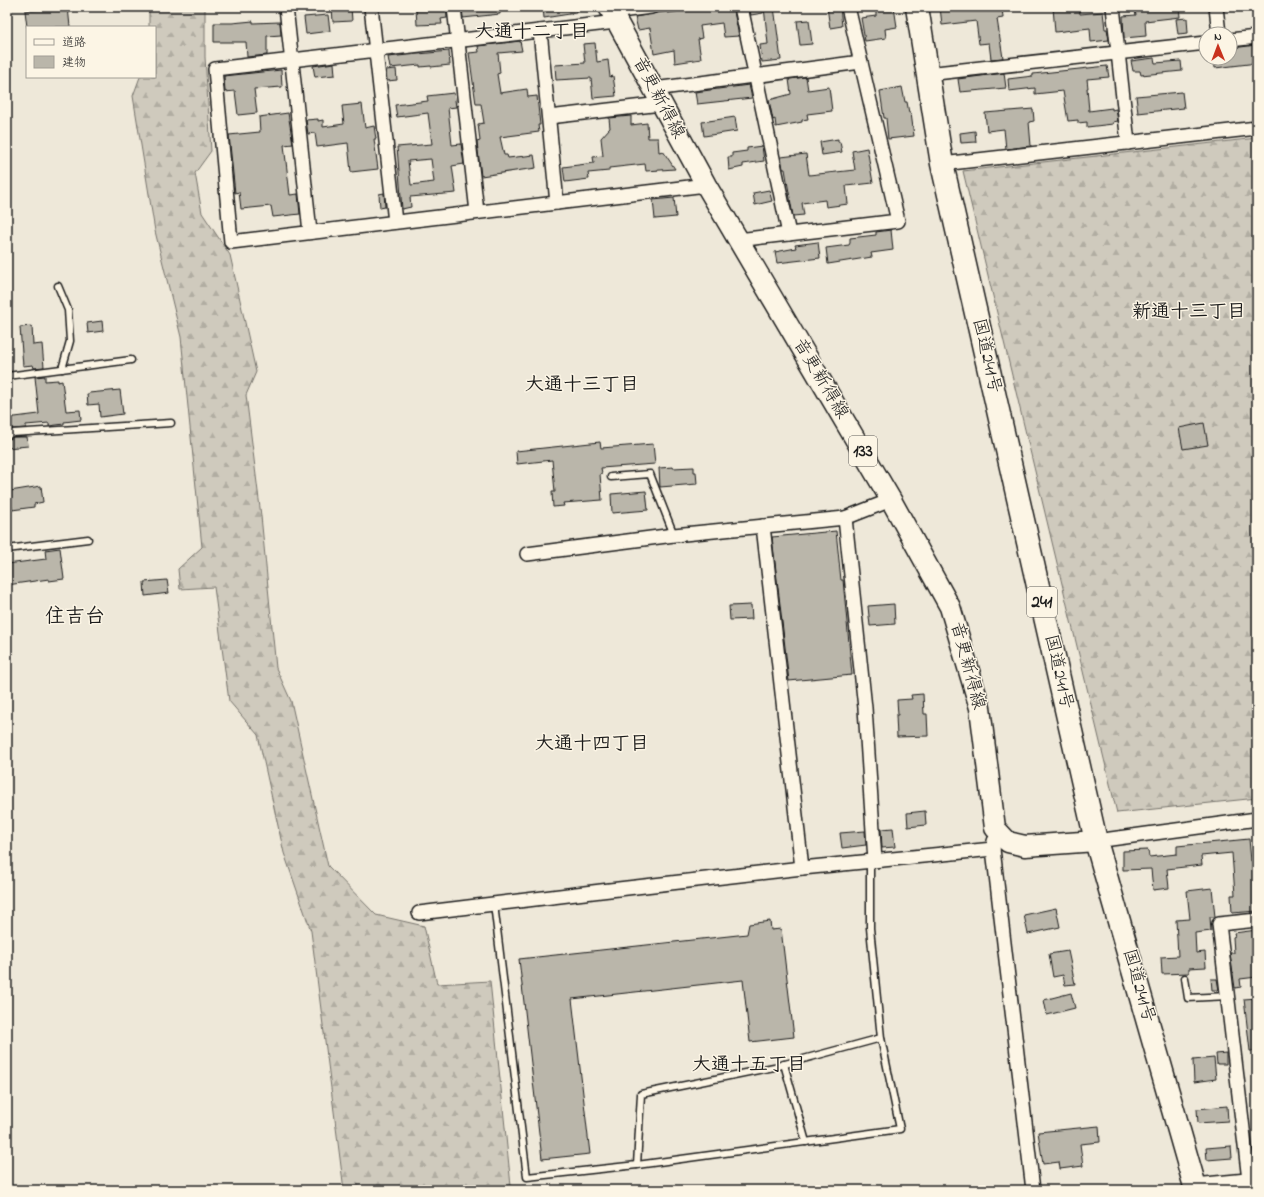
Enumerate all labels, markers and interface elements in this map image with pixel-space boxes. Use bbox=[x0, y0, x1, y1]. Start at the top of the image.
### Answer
district label: 大通十二丁目 bbox=[475, 19, 589, 46]
legend bbox=[26, 26, 156, 78]
north arrow bbox=[1198, 26, 1238, 66]
text: N bbox=[1214, 29, 1222, 45]
text: 道路 bbox=[62, 34, 86, 52]
street label: 音更新得線 bbox=[625, 52, 691, 144]
text: 建物 bbox=[62, 54, 86, 72]
district label: 新通十三丁目 bbox=[1132, 299, 1246, 326]
street label: 国道241号 bbox=[965, 316, 1007, 396]
street label: 音更新得線 bbox=[786, 334, 854, 424]
district label: 大通十三丁目 bbox=[525, 372, 639, 399]
road number: 133 bbox=[849, 436, 877, 466]
road number: 241 bbox=[1027, 587, 1057, 617]
district label: 住吉台 bbox=[45, 603, 105, 632]
street label: 音更新得線 bbox=[943, 619, 991, 713]
street label: 国道241号 bbox=[1037, 632, 1079, 712]
district label: 大通十四丁目 bbox=[535, 731, 649, 758]
street label: 国道241号 bbox=[1115, 946, 1161, 1026]
district label: 大通十五丁目 bbox=[692, 1052, 806, 1079]

